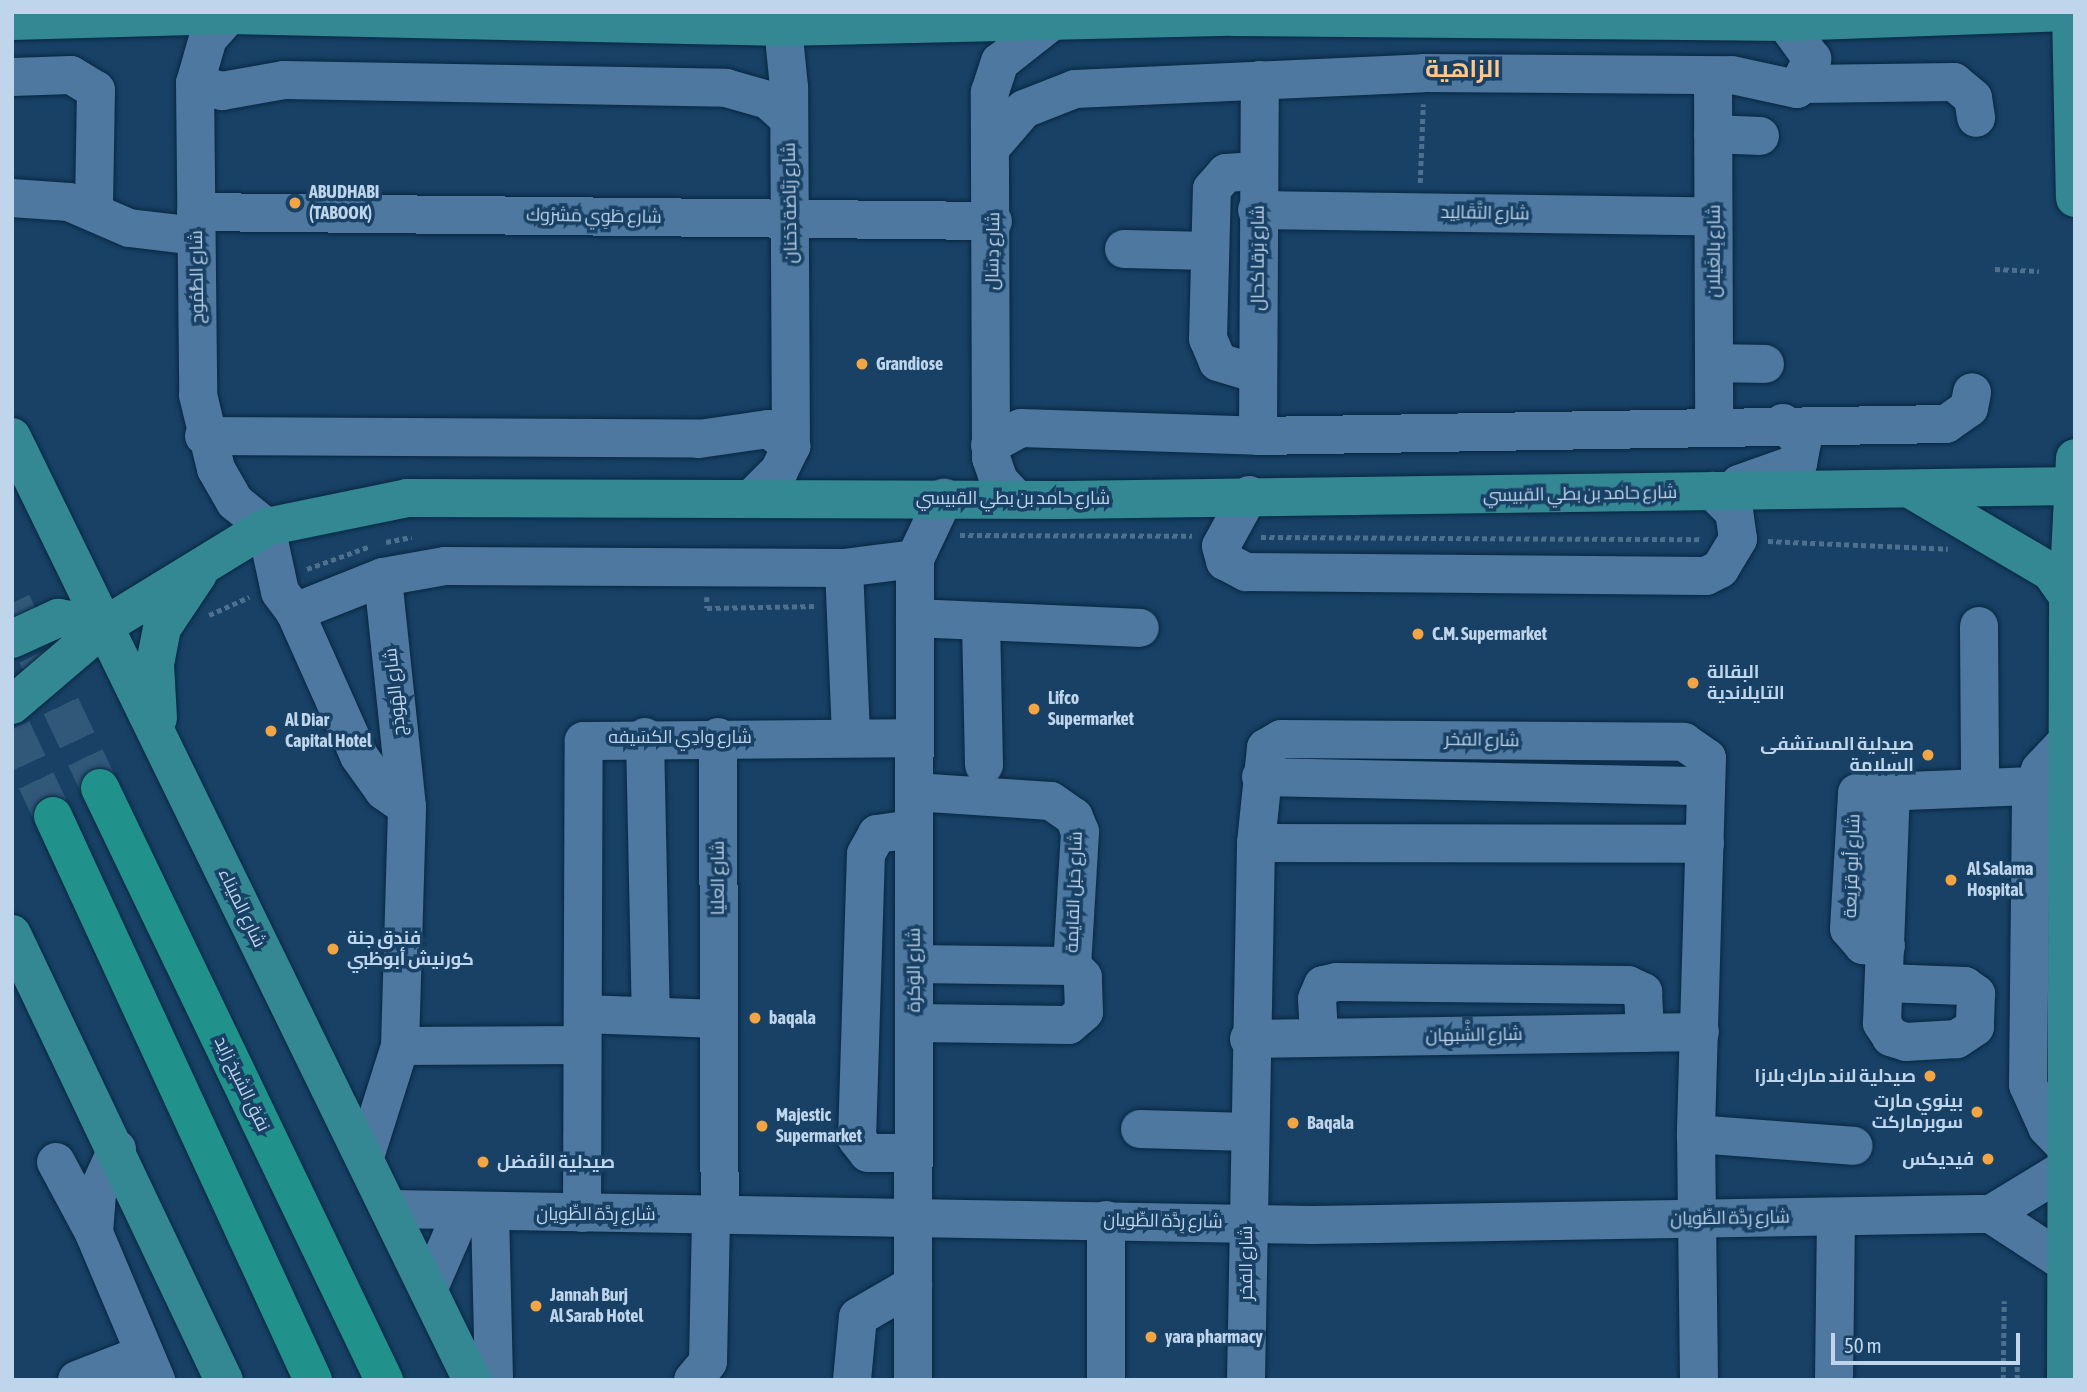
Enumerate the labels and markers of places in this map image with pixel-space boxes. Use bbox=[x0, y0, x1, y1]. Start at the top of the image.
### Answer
place label: ABUDHABI (TABOOK) bbox=[309, 182, 379, 224]
marker: ABUDHABI (TABOOK) bbox=[287, 195, 303, 211]
place label: Grandiose bbox=[876, 353, 943, 375]
marker: Grandiose bbox=[854, 356, 870, 372]
place label: C.M. Supermarket bbox=[1432, 623, 1547, 645]
marker: C.M. Supermarket bbox=[1410, 626, 1426, 642]
place label: البقالة التايلاندية bbox=[1707, 662, 1785, 704]
marker: البقالة التايلاندية bbox=[1685, 675, 1701, 691]
place label: Lifco Supermarket bbox=[1048, 688, 1134, 730]
marker: Lifco Supermarket bbox=[1026, 701, 1042, 717]
place label: Al Diar Capital Hotel bbox=[285, 710, 372, 752]
marker: Al Diar Capital Hotel bbox=[263, 723, 279, 739]
place label: صيدلية المستشفى السلامة bbox=[1760, 734, 1914, 776]
marker: صيدلية المستشفى السلامة bbox=[1920, 747, 1936, 763]
place label: Al Salama Hospital bbox=[1967, 859, 2033, 902]
marker: Al Salama Hospital bbox=[1941, 870, 1961, 890]
place label: فندق جنة كورنيش أبوظبي bbox=[347, 928, 474, 970]
marker: فندق جنة كورنيش أبوظبي bbox=[325, 941, 341, 957]
place label: baqala bbox=[769, 1007, 816, 1029]
marker: baqala bbox=[747, 1010, 763, 1026]
place label: صيدلية لاند مارك بلازا bbox=[1755, 1065, 1916, 1087]
marker: صيدلية لاند مارك بلازا bbox=[1922, 1068, 1938, 1084]
place label: بينوي مارت سوبرماركت bbox=[1872, 1091, 1963, 1134]
marker: بينوي مارت سوبرماركت bbox=[1969, 1104, 1985, 1120]
place label: Majestic Supermarket bbox=[776, 1105, 862, 1148]
place label: Baqala bbox=[1307, 1112, 1354, 1134]
marker: Baqala bbox=[1285, 1115, 1301, 1131]
marker: Majestic Supermarket bbox=[754, 1118, 770, 1134]
place label: فيديكس bbox=[1902, 1148, 1974, 1170]
place label: صيدلية الأفضل bbox=[497, 1151, 615, 1173]
marker: فيديكس bbox=[1980, 1151, 1996, 1167]
marker: صيدلية الأفضل bbox=[475, 1154, 491, 1170]
place label: Jannah Burj Al Sarab Hotel bbox=[550, 1285, 643, 1328]
marker: Jannah Burj Al Sarab Hotel bbox=[528, 1298, 544, 1314]
place label: yara pharmacy bbox=[1165, 1326, 1263, 1348]
marker: yara pharmacy bbox=[1143, 1329, 1159, 1345]

